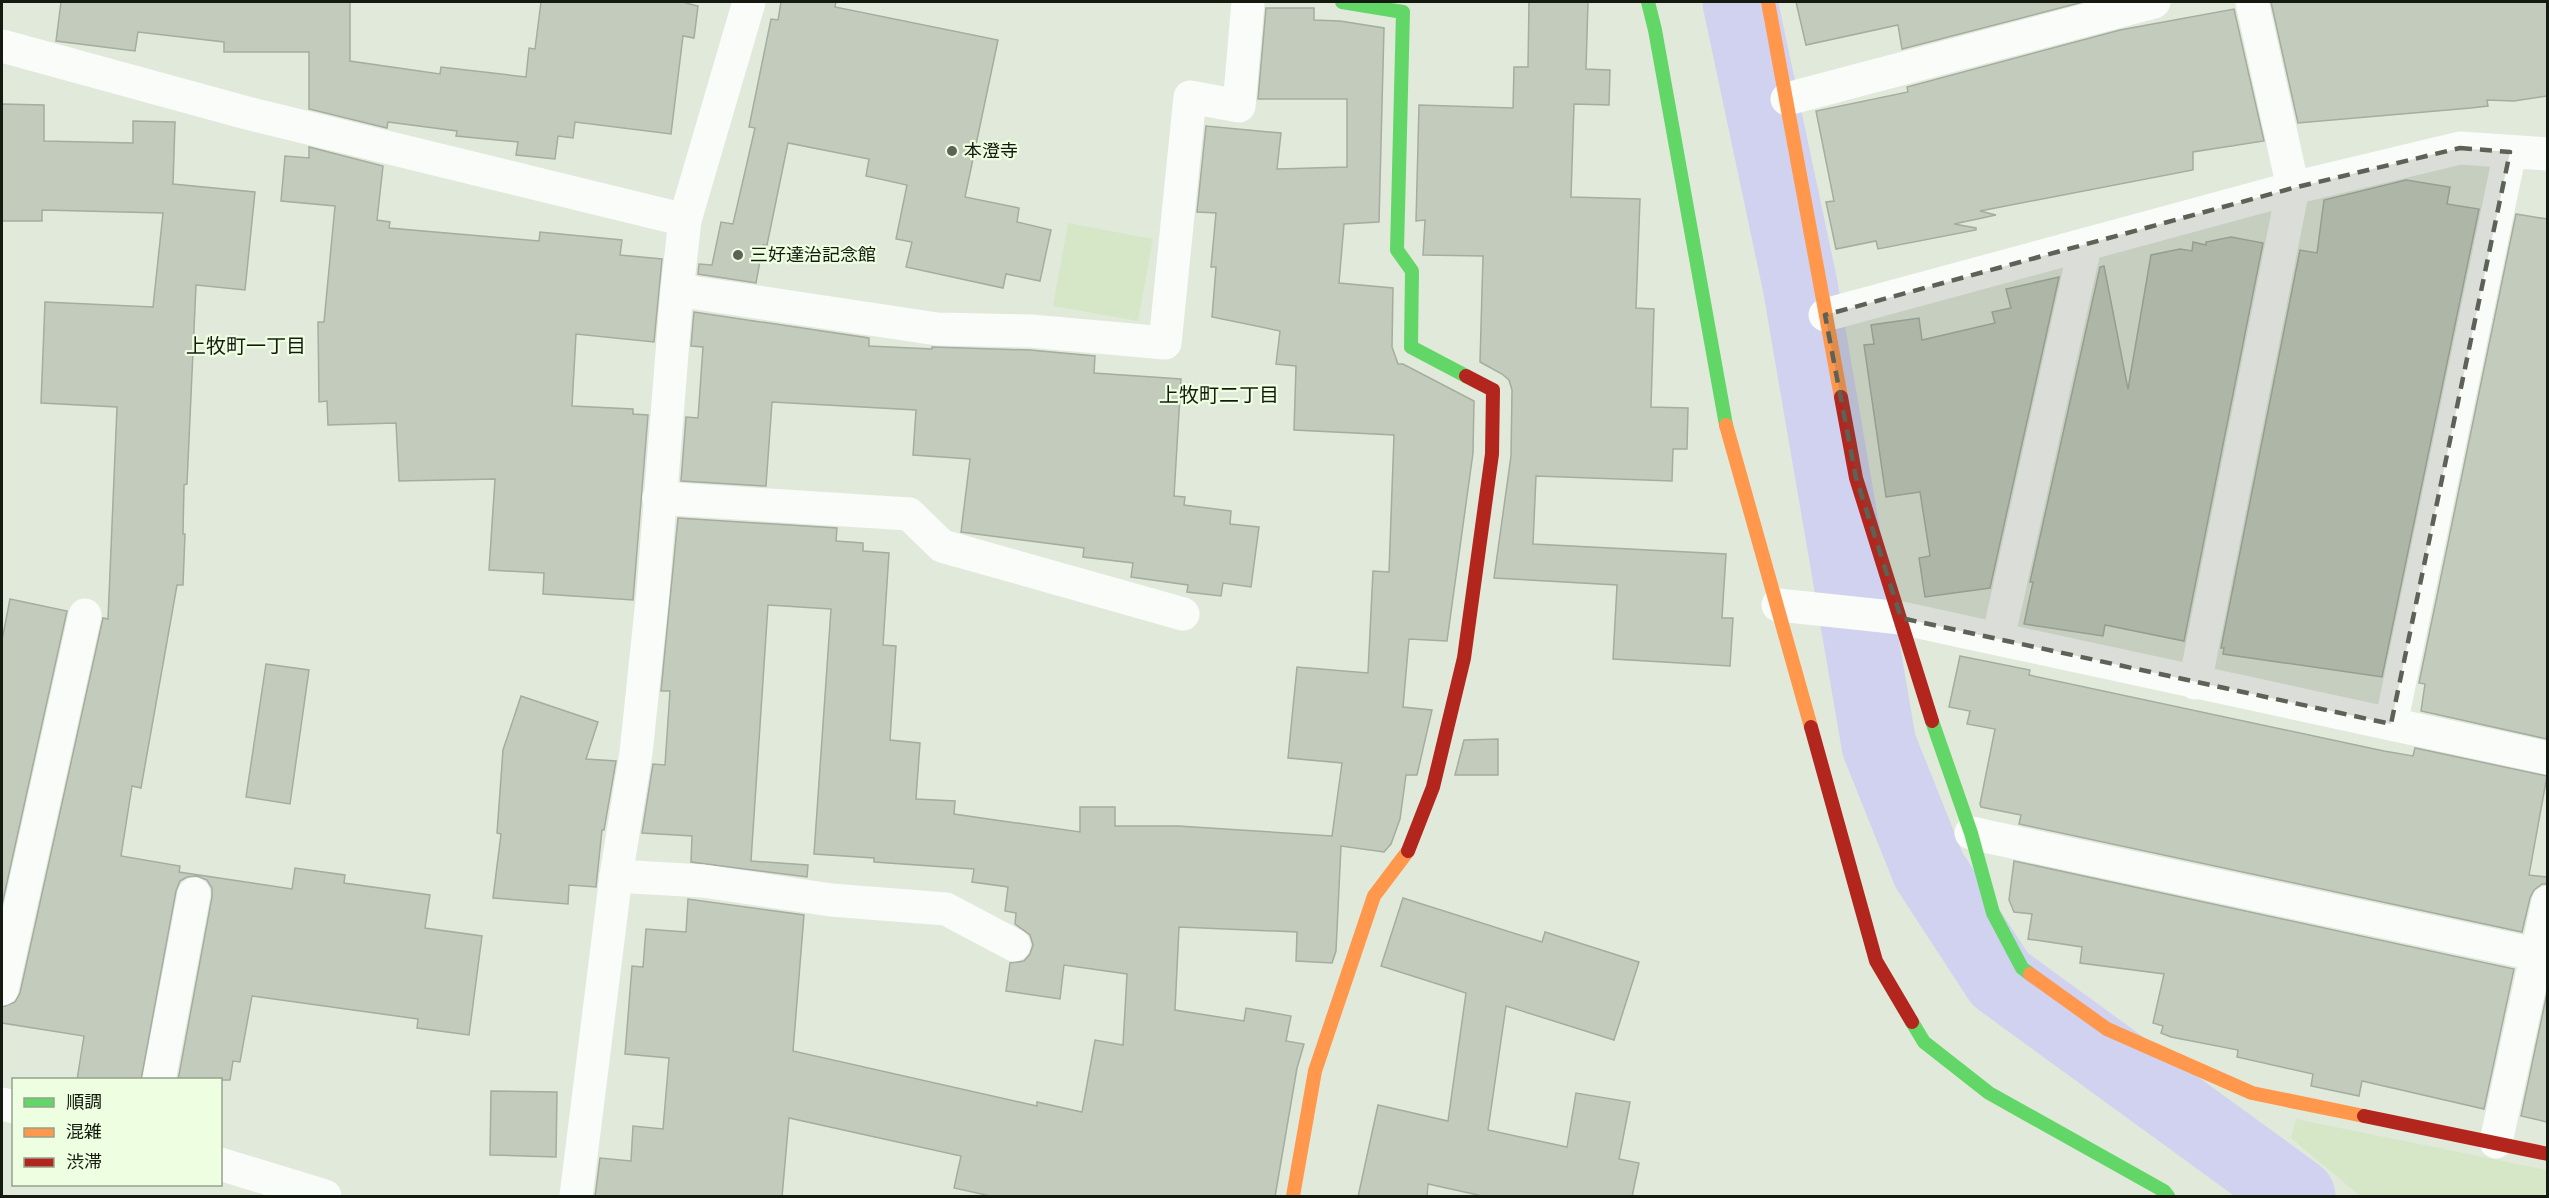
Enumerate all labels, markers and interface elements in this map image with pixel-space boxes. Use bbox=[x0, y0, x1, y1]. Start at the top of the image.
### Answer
place label: 本澄寺 bbox=[964, 140, 1018, 162]
marker: 本澄寺 bbox=[945, 144, 959, 158]
place label: 三好達治記念館 bbox=[750, 244, 876, 266]
marker: 三好達治記念館 bbox=[731, 248, 745, 262]
district label: 上牧町一丁目 bbox=[186, 334, 306, 358]
district label: 上牧町二丁目 bbox=[1159, 383, 1279, 407]
legend bbox=[12, 1078, 222, 1186]
text: 順調 bbox=[66, 1091, 102, 1113]
text: 混雑 bbox=[66, 1121, 102, 1143]
text: 渋滞 bbox=[66, 1151, 102, 1173]

